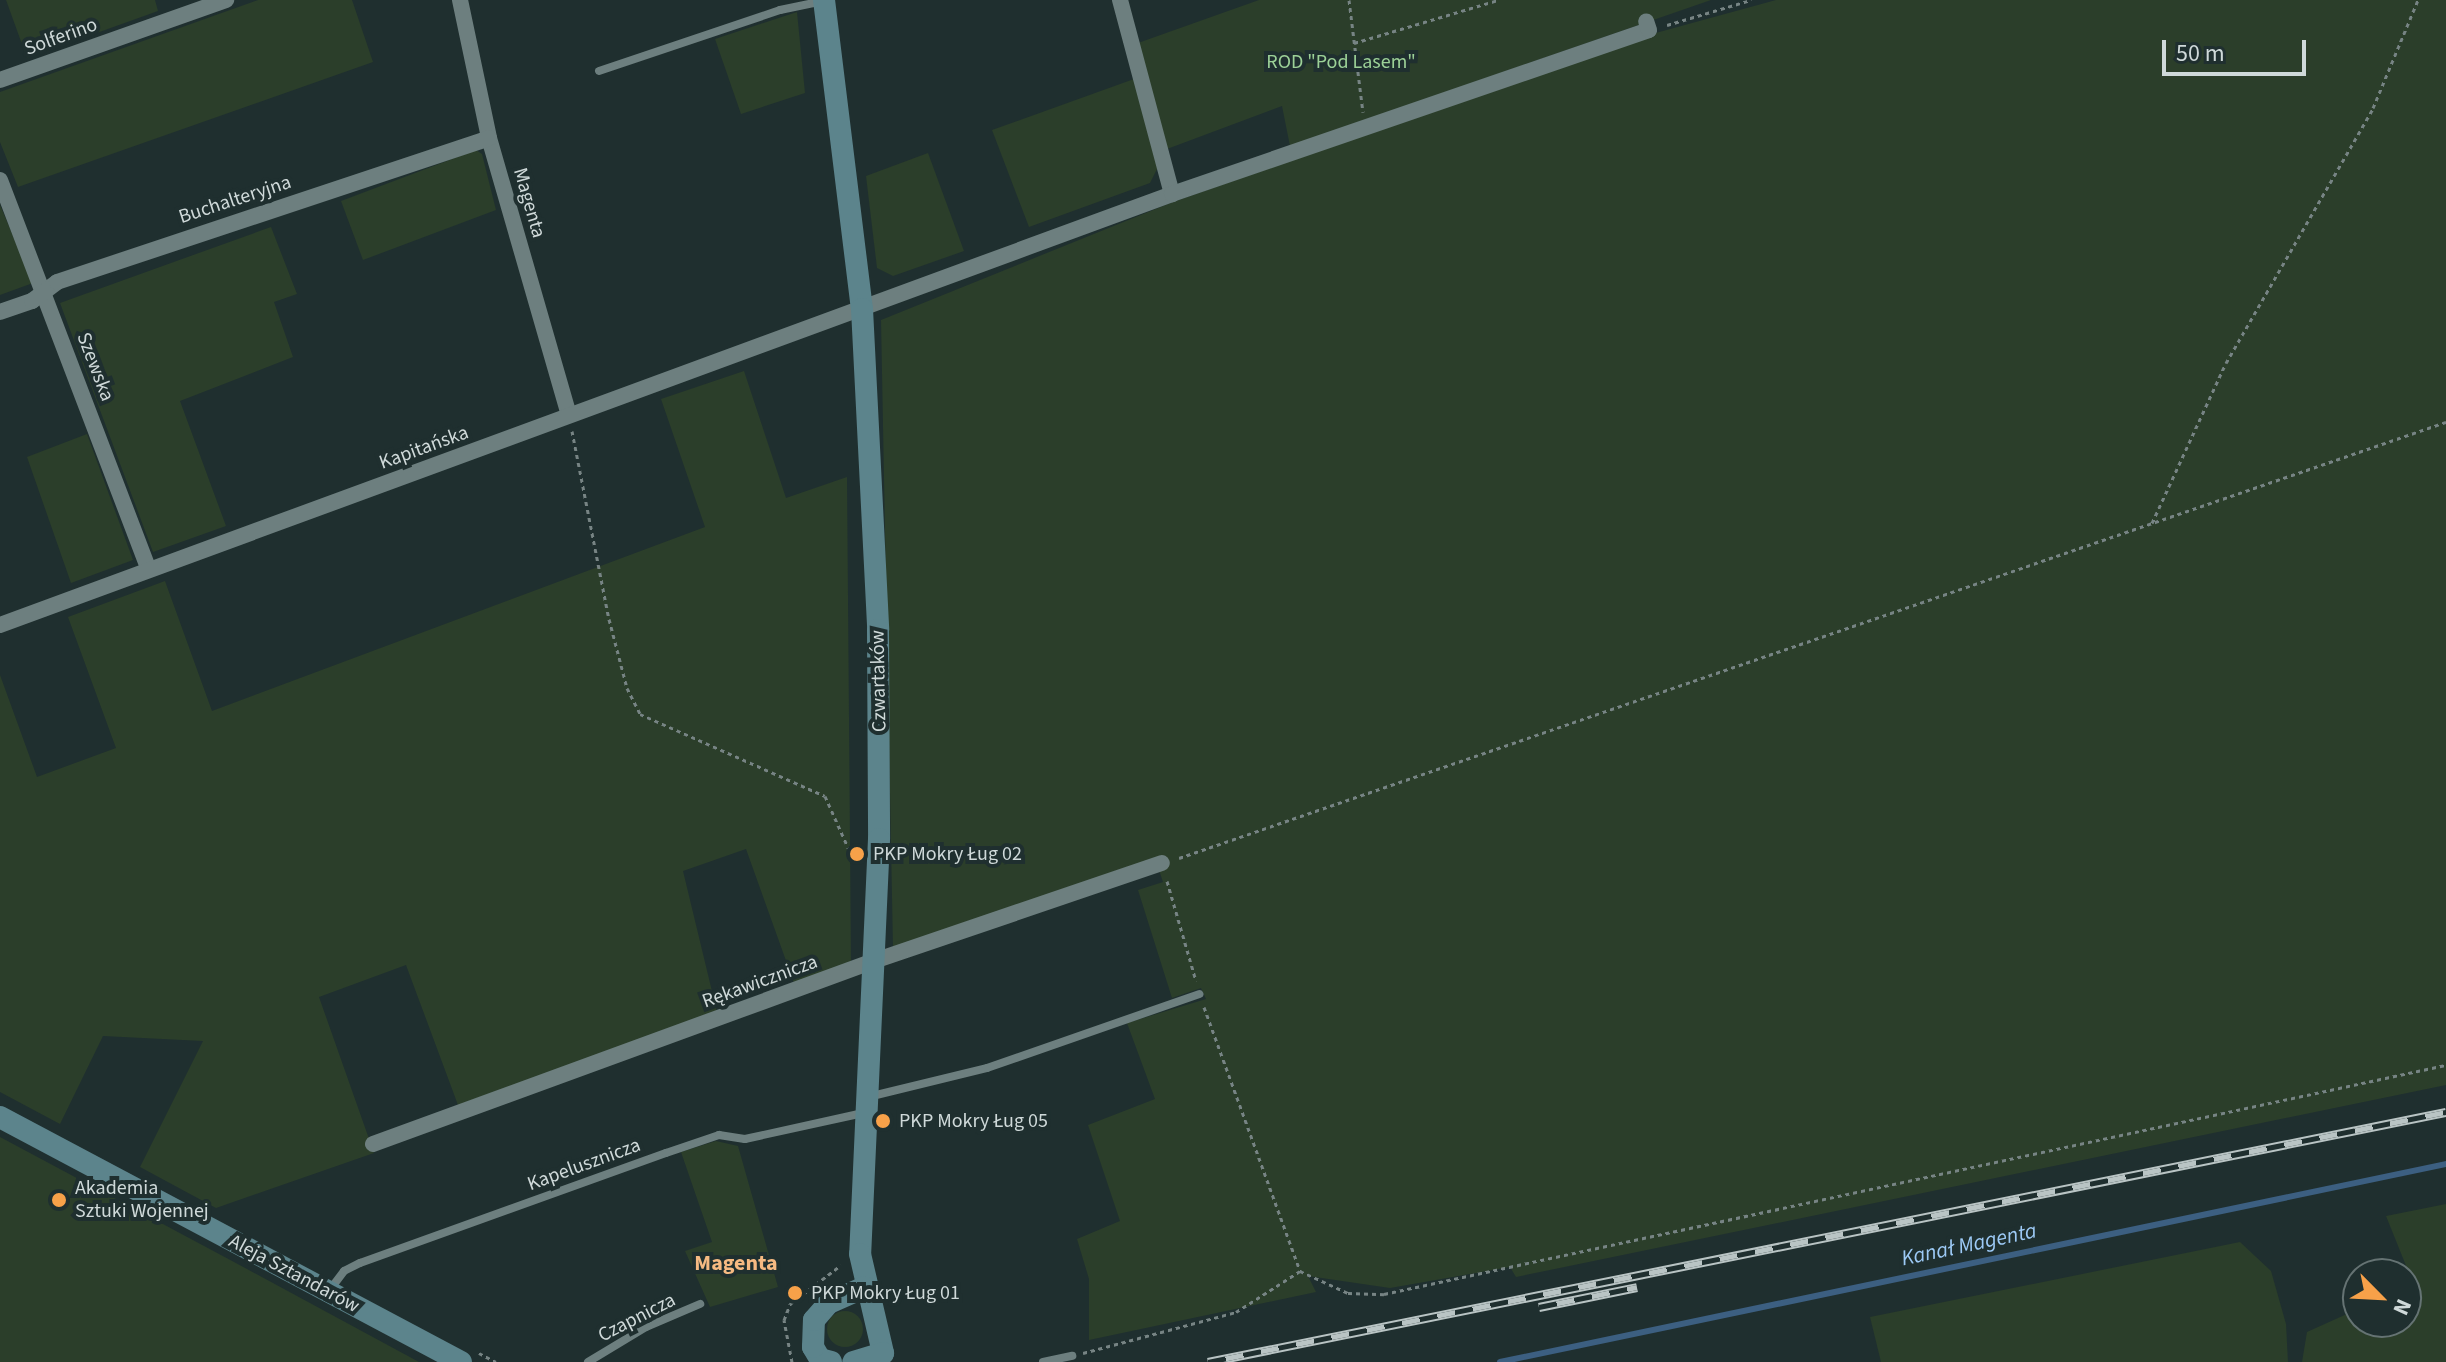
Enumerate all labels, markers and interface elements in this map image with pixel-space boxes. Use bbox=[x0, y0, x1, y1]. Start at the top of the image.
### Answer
street label: Solferino bbox=[21, 13, 101, 61]
scale bar bbox=[2166, 24, 2310, 74]
text: 50 m bbox=[2176, 36, 2225, 71]
park label: ROD "Pod Lasem" bbox=[1266, 50, 1416, 74]
street label: Magenta bbox=[508, 165, 550, 241]
street label: Buchalteryjna bbox=[176, 171, 294, 229]
street label: Szewska bbox=[71, 329, 119, 405]
street label: Kapitańska bbox=[376, 421, 472, 475]
street label: Czwartaków bbox=[866, 630, 892, 732]
place label: PKP Mokry Ług 02 bbox=[873, 842, 1022, 866]
marker: PKP Mokry Ług 02 bbox=[848, 845, 866, 863]
street label: Rękawicznicza bbox=[699, 950, 821, 1014]
place label: PKP Mokry Ług 05 bbox=[899, 1109, 1048, 1133]
marker: PKP Mokry Ług 05 bbox=[874, 1112, 892, 1130]
street label: Kapelusznicza bbox=[524, 1133, 644, 1197]
place label: Akademia Sztuki Wojennej bbox=[75, 1176, 209, 1223]
marker: Akademia Sztuki Wojennej bbox=[50, 1191, 68, 1209]
water label: Kanał Magenta bbox=[1899, 1218, 2039, 1272]
street label: Aleja Sztandarów bbox=[225, 1229, 363, 1319]
district label: Magenta bbox=[694, 1251, 778, 1277]
north arrow bbox=[2342, 1258, 2422, 1338]
place label: PKP Mokry Ług 01 bbox=[811, 1281, 960, 1305]
marker: PKP Mokry Ług 01 bbox=[786, 1284, 804, 1302]
street label: Czapnicza bbox=[594, 1288, 680, 1348]
text: N bbox=[2385, 1294, 2420, 1320]

